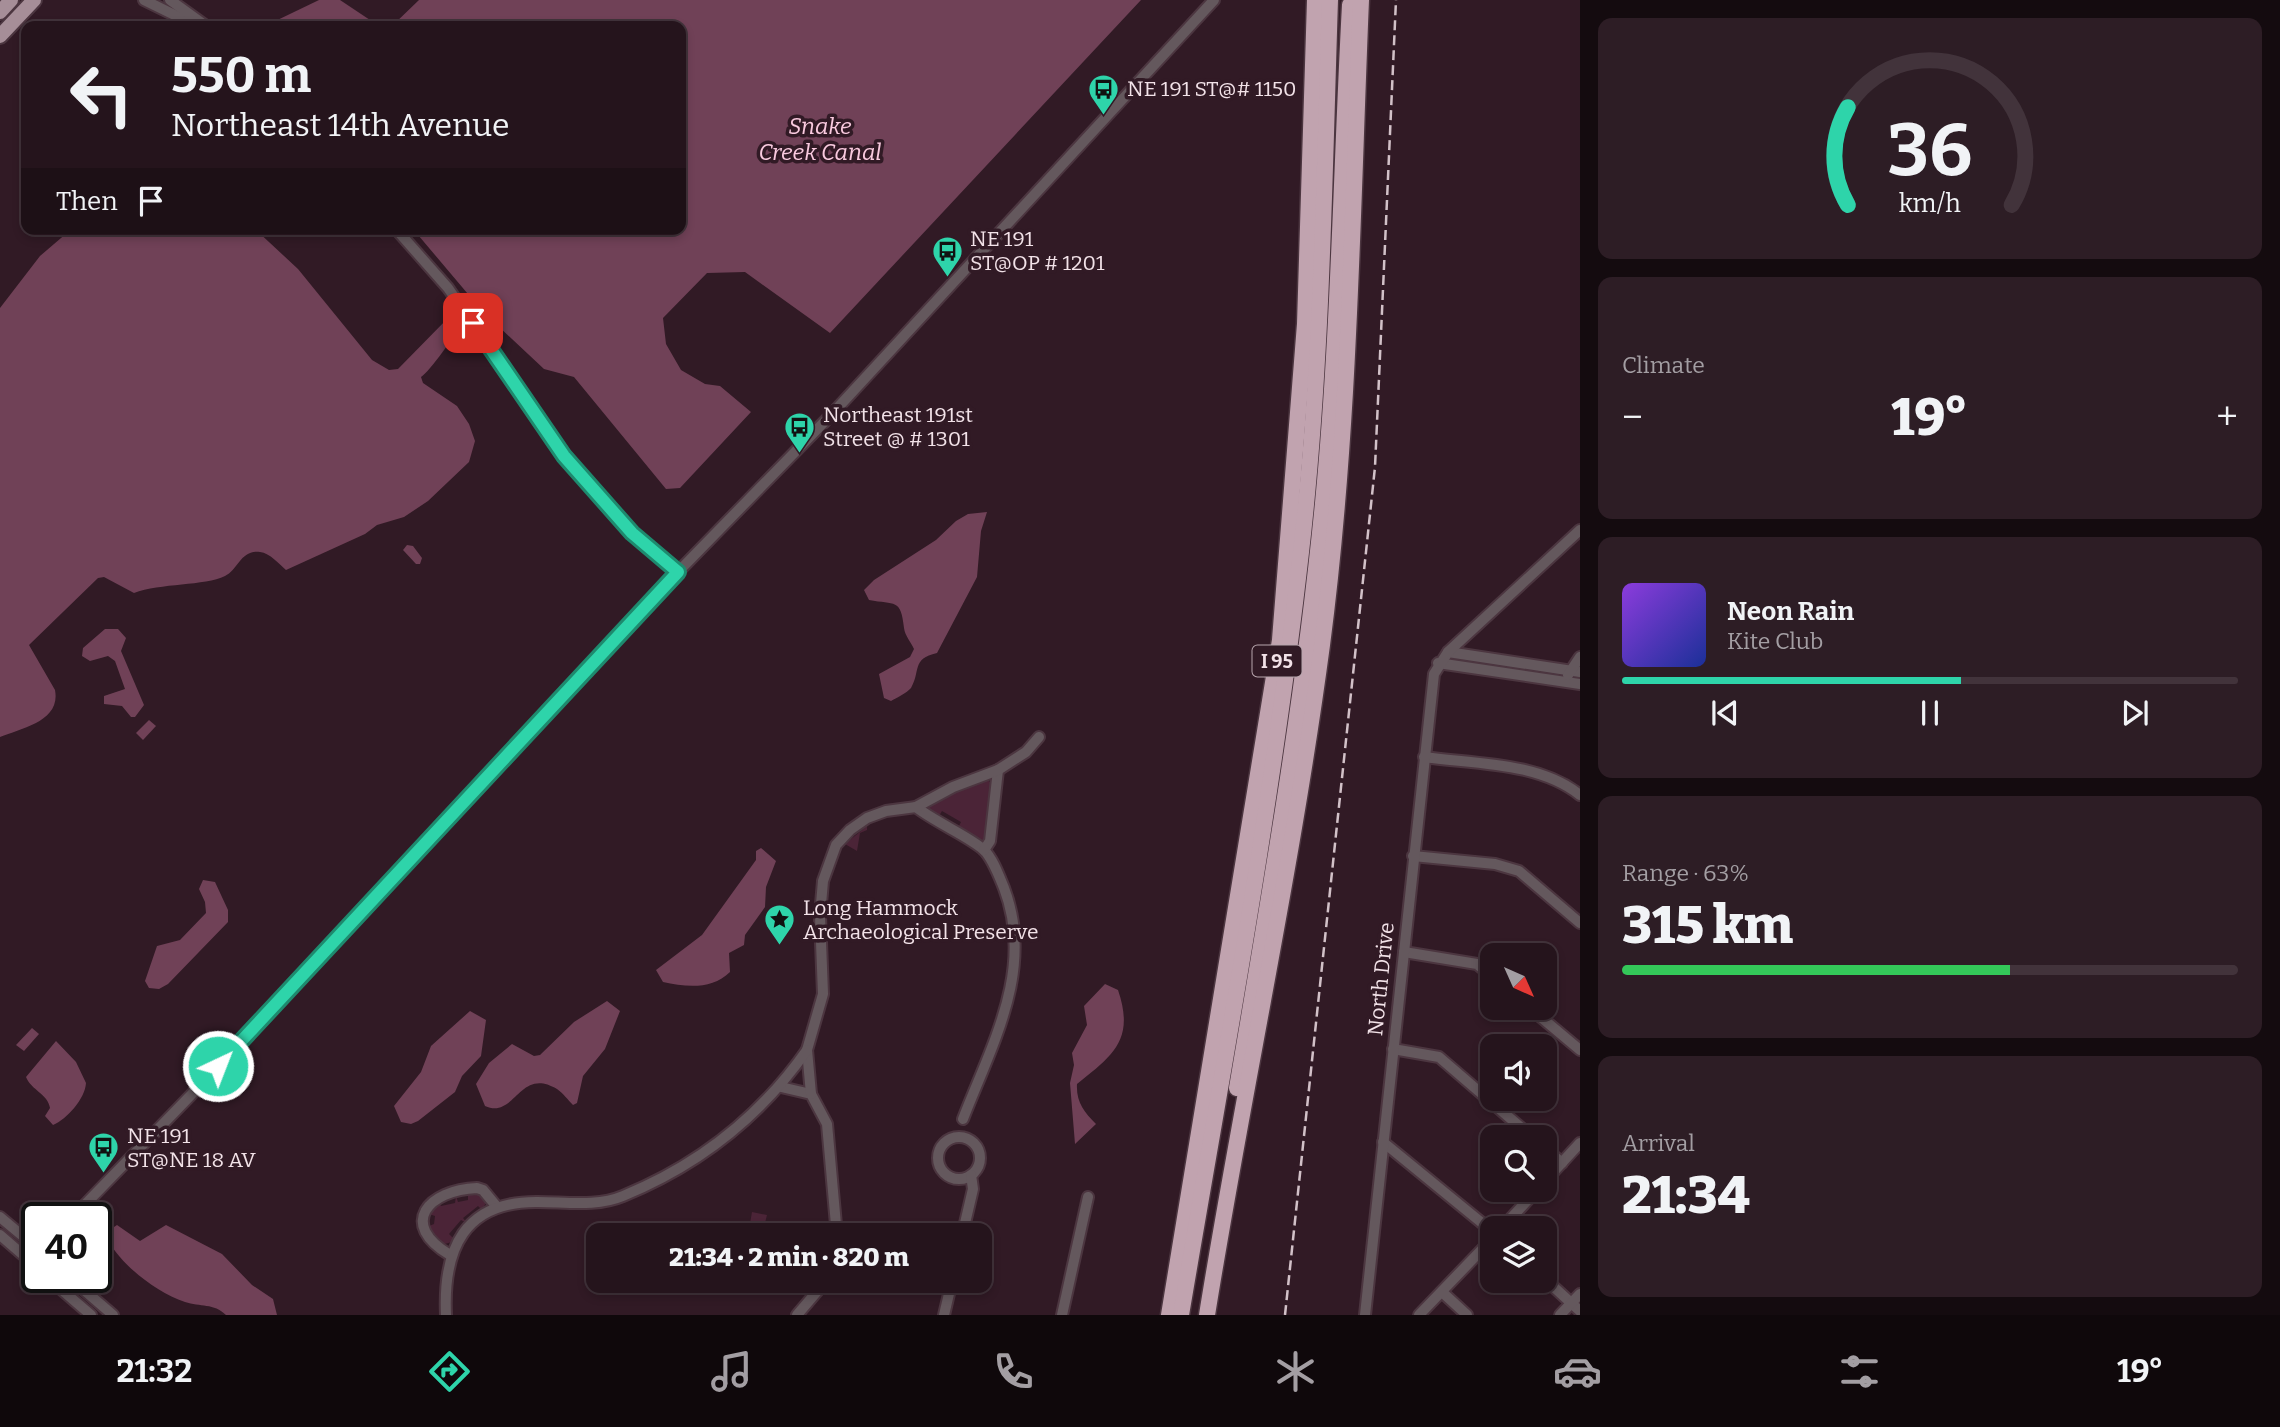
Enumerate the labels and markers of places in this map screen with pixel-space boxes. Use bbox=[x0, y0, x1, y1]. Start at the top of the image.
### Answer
bus stop icon: NE 191 ST@# 1150 bbox=[1087, 72, 1121, 116]
place label: NE 191 ST@# 1150 bbox=[1127, 76, 1296, 102]
place label: NE 191 ST@OP # 1201 bbox=[970, 226, 1105, 276]
bus stop icon: NE 191 ST@OP # 1201 bbox=[930, 234, 964, 278]
pin bbox=[443, 293, 503, 353]
place label: Northeast 191st Street @ # 1301 bbox=[823, 402, 973, 452]
bus stop icon: Northeast 191st Street @ # 1301 bbox=[783, 410, 817, 454]
place label: Long Hammock Archaeological Preserve bbox=[803, 895, 1038, 945]
place icon: Long Hammock Archaeological Preserve bbox=[763, 903, 797, 947]
place label: NE 191 ST@NE 18 AV bbox=[127, 1123, 256, 1173]
bus stop icon: NE 191 ST@NE 18 AV bbox=[87, 1131, 121, 1175]

